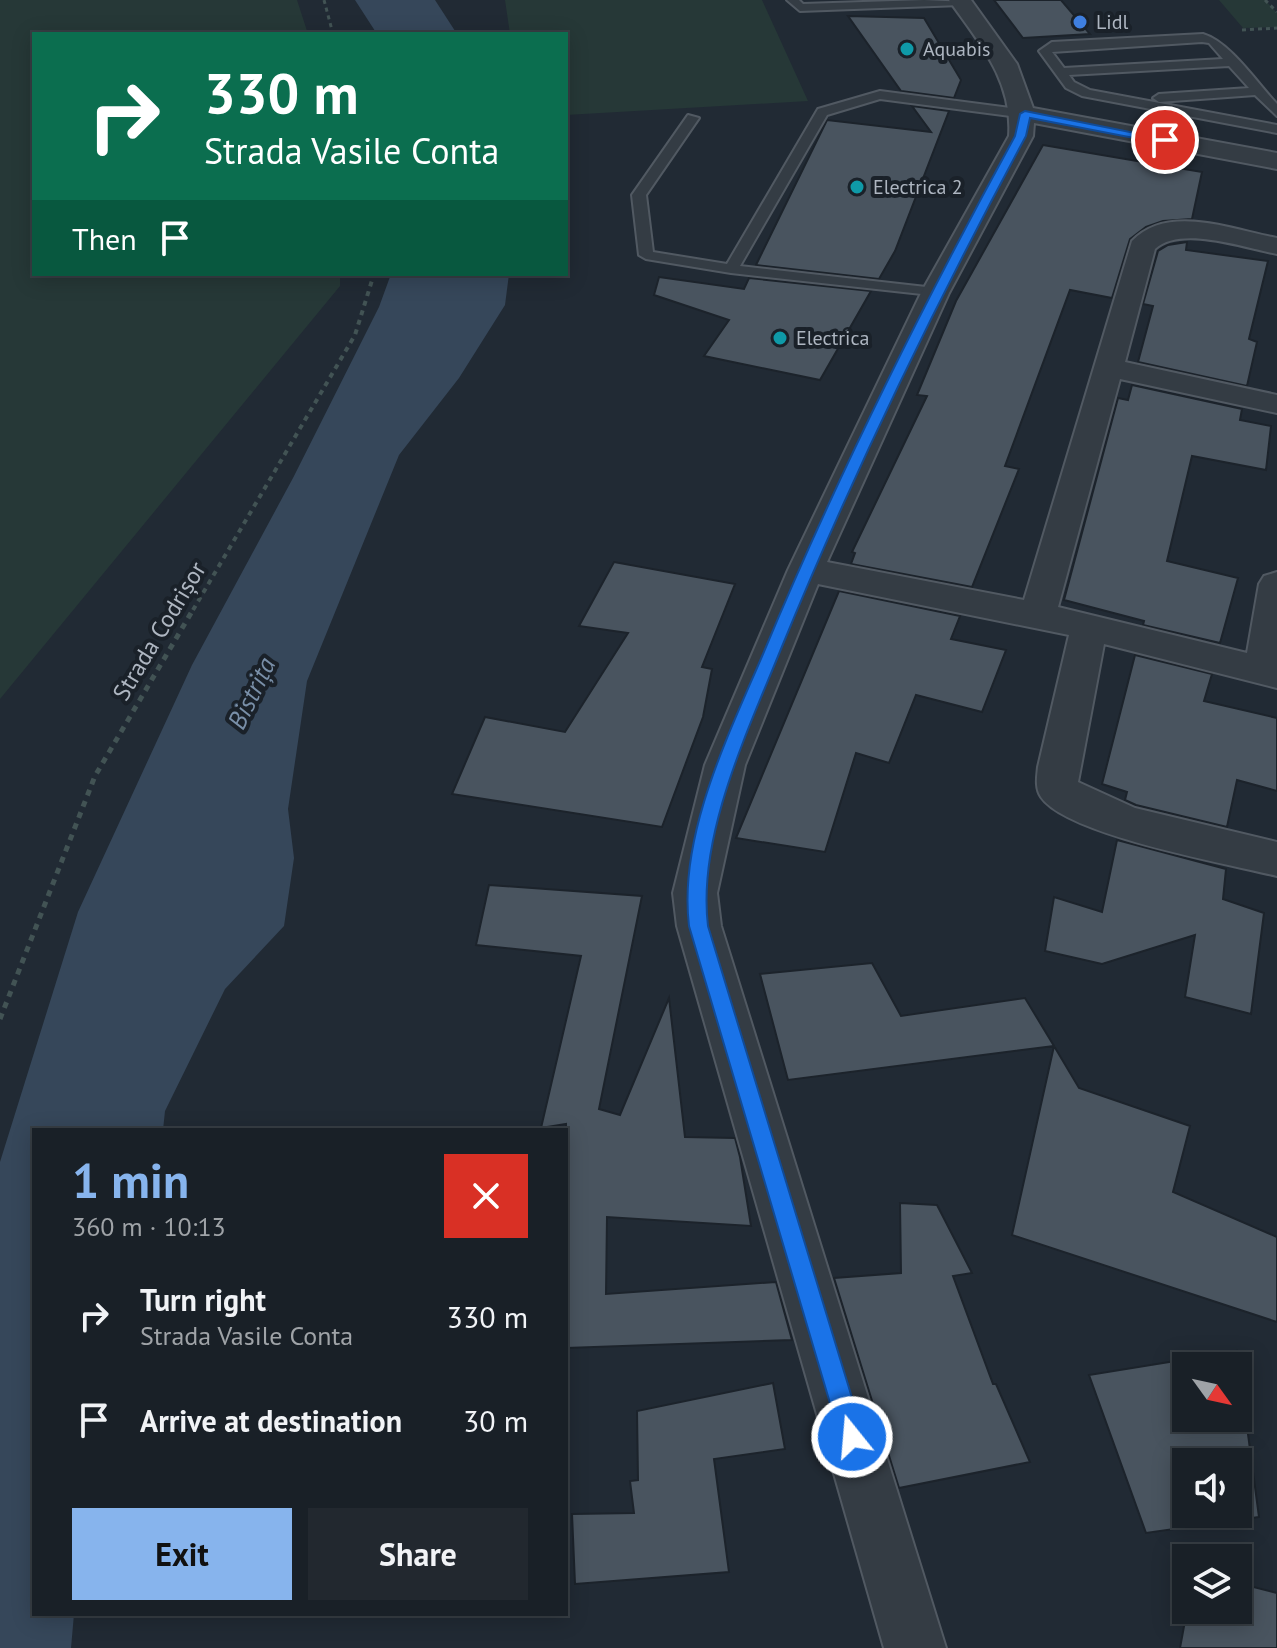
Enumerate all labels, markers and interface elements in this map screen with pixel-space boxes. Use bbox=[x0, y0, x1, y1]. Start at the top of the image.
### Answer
place label: Lidl bbox=[1096, 9, 1128, 35]
marker: Lidl bbox=[1071, 13, 1089, 31]
place label: Aquabis bbox=[923, 36, 990, 62]
marker: Aquabis bbox=[898, 40, 916, 58]
text: 330 m bbox=[204, 57, 359, 129]
icon: right bbox=[72, 64, 176, 168]
pin bbox=[1131, 106, 1199, 174]
icon: arrive bbox=[1143, 118, 1187, 162]
text: Strada Vasile Conta bbox=[204, 127, 499, 174]
place label: Electrica 2 bbox=[873, 174, 963, 200]
marker: Electrica 2 bbox=[848, 178, 866, 196]
icon: arrive bbox=[153, 216, 197, 260]
text: Then bbox=[72, 219, 137, 258]
place label: Electrica bbox=[796, 325, 869, 351]
marker: Electrica bbox=[771, 329, 789, 347]
street label: Strada Codrișor bbox=[105, 556, 213, 706]
water label: Bistrița bbox=[220, 651, 283, 734]
text: 1 min bbox=[72, 1149, 189, 1211]
button: close bbox=[444, 1154, 528, 1238]
text: 360 m · 10:13 bbox=[72, 1210, 226, 1243]
text: Turn right bbox=[140, 1280, 266, 1319]
icon: right bbox=[72, 1294, 116, 1338]
text: 330 m bbox=[447, 1297, 528, 1336]
text: Strada Vasile Conta bbox=[140, 1319, 353, 1352]
north arrow bbox=[1172, 1352, 1252, 1432]
map controls bbox=[1172, 1352, 1252, 1624]
position arrow bbox=[810, 1395, 894, 1479]
icon: arrive bbox=[72, 1398, 116, 1442]
text: Arrive at destination bbox=[140, 1401, 402, 1440]
text: 30 m bbox=[463, 1401, 528, 1440]
button: sound bbox=[1172, 1448, 1252, 1528]
button: Exit bbox=[72, 1508, 292, 1600]
button: Share bbox=[308, 1508, 528, 1600]
button: layers bbox=[1172, 1544, 1252, 1624]

